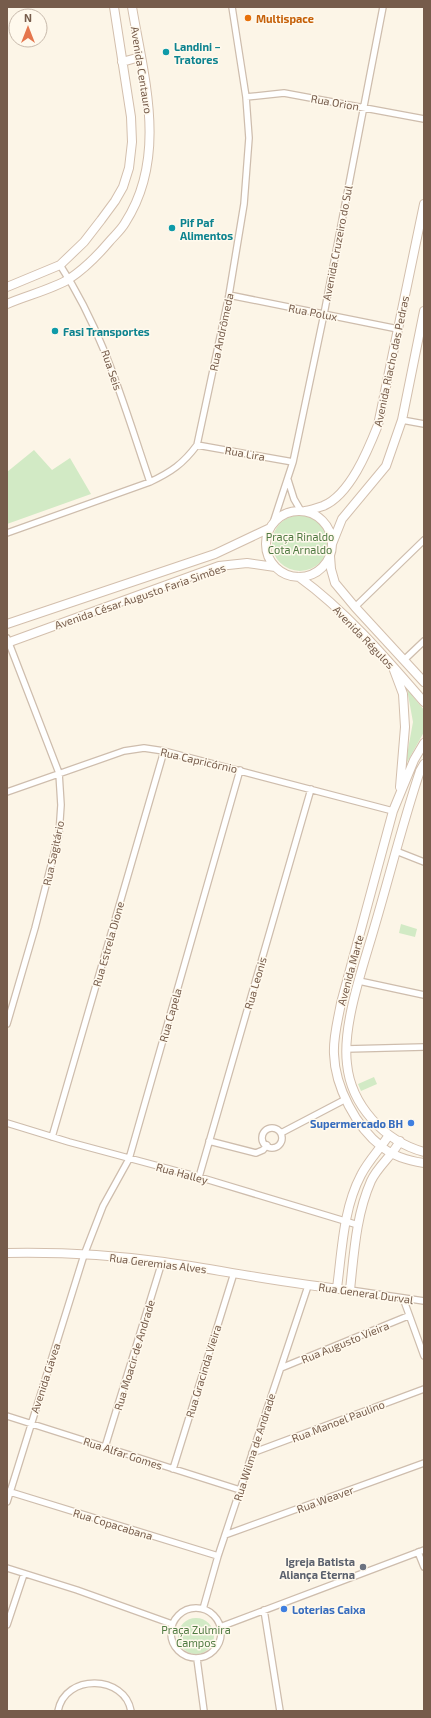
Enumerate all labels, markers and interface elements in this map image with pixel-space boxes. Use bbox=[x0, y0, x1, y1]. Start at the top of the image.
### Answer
north arrow bbox=[8, 8, 48, 48]
text: N bbox=[24, 11, 32, 24]
place label: Multispace bbox=[256, 12, 314, 25]
marker: Multispace bbox=[243, 13, 253, 23]
street label: Avenida Centauro bbox=[129, 26, 155, 114]
place label: Landini – Tratores bbox=[174, 40, 221, 66]
marker: Landini – Tratores bbox=[161, 47, 171, 57]
street label: Rua Orion bbox=[310, 91, 360, 113]
street label: Avenida Cruzeiro do Sul bbox=[319, 184, 355, 302]
place label: Pif Paf Alimentos bbox=[180, 216, 233, 242]
marker: Pif Paf Alimentos bbox=[167, 223, 177, 233]
street label: Rua Andrômeda bbox=[206, 292, 236, 372]
street label: Avenida Riacho das Pedras bbox=[371, 294, 411, 428]
street label: Rua Polux bbox=[287, 301, 339, 323]
place label: Fasi Transportes bbox=[63, 325, 150, 338]
marker: Fasi Transportes bbox=[50, 326, 60, 336]
street label: Rua Seis bbox=[99, 348, 125, 392]
street label: Rua Lira bbox=[224, 443, 266, 463]
park label: Praça Rinaldo Cota Arnaldo bbox=[266, 530, 334, 556]
street label: Avenida César Augusto Faria Simões bbox=[53, 560, 228, 631]
street label: Avenida Régulos bbox=[331, 603, 398, 671]
street label: Rua Capricórnio bbox=[159, 745, 239, 775]
street label: Rua Sagitário bbox=[40, 819, 66, 887]
street label: Rua Estrela Dione bbox=[90, 900, 126, 988]
street label: Avenida Marte bbox=[334, 933, 366, 1007]
street label: Rua Leonis bbox=[241, 955, 269, 1011]
street label: Rua Capela bbox=[156, 987, 184, 1043]
place label: Supermercado BH bbox=[310, 1117, 403, 1130]
marker: Supermercado BH bbox=[406, 1118, 416, 1128]
street label: Rua Halley bbox=[155, 1160, 210, 1186]
street label: Rua Geremias Alves bbox=[109, 1251, 208, 1275]
street label: Rua General Durval bbox=[318, 1280, 415, 1306]
street label: Rua Moacir de Andrade bbox=[111, 1298, 157, 1412]
street label: Rua Augusto Vieira bbox=[299, 1318, 391, 1366]
street label: Rua Gracinda Vieira bbox=[183, 1323, 223, 1419]
street label: Avenida Gávea bbox=[28, 1341, 62, 1415]
street label: Rua Wilma de Andrade bbox=[230, 1391, 278, 1503]
street label: Rua Manoel Paulino bbox=[290, 1397, 386, 1445]
street label: Rua Alfar Gomes bbox=[82, 1434, 165, 1472]
street label: Rua Weaver bbox=[295, 1482, 356, 1515]
street label: Rua Copacabana bbox=[72, 1506, 154, 1542]
place label: Igreja Batista Aliança Eterna bbox=[279, 1555, 355, 1582]
marker: Igreja Batista Aliança Eterna bbox=[358, 1562, 368, 1572]
place label: Loterias Caixa bbox=[292, 1603, 366, 1616]
marker: Loterias Caixa bbox=[279, 1604, 289, 1614]
park label: Praça Zulmira Campos bbox=[161, 1623, 231, 1649]

